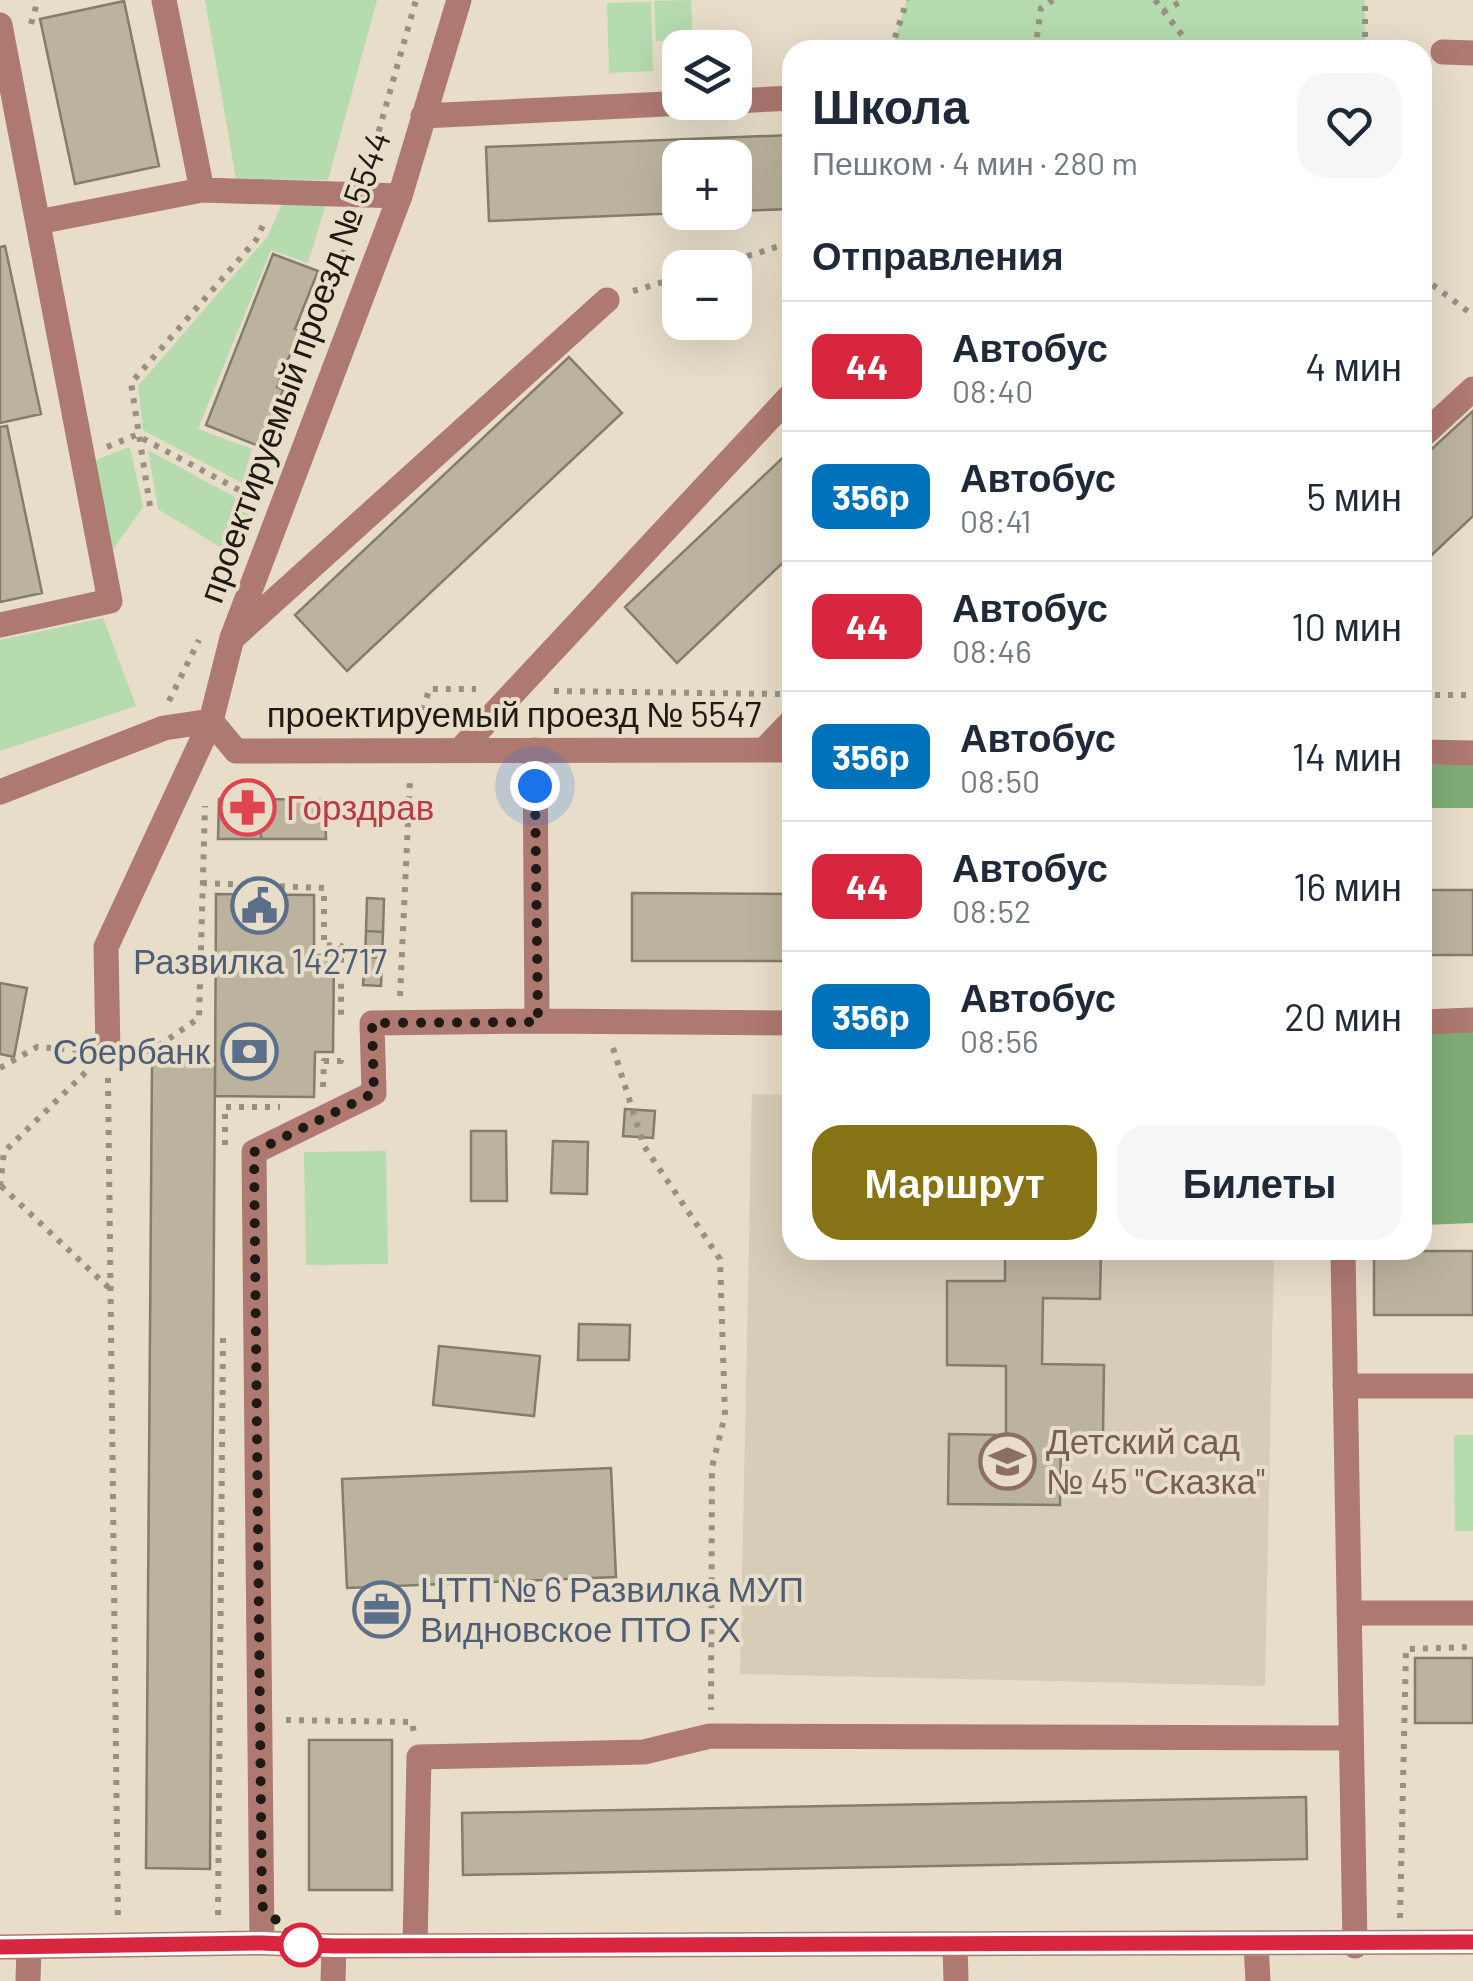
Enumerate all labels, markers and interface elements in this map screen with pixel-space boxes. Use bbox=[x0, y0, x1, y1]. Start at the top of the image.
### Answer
map controls bbox=[662, 30, 752, 340]
button: layers bbox=[662, 30, 752, 120]
button: heart bbox=[1297, 73, 1402, 178]
text: Школа bbox=[812, 76, 969, 134]
street label: проектируемый проезд № 5544 bbox=[188, 125, 398, 608]
button: + bbox=[662, 140, 752, 230]
text: Пешком · 4 мин · 280 m bbox=[812, 143, 1138, 181]
text: Отправления bbox=[812, 232, 1064, 278]
button: − bbox=[662, 250, 752, 340]
text: Автобус bbox=[952, 324, 1108, 370]
text: 4 мин bbox=[1305, 343, 1402, 389]
text: 44 bbox=[846, 345, 888, 387]
text: 08:40 bbox=[952, 371, 1033, 409]
text: Автобус bbox=[960, 454, 1116, 500]
text: 5 мин bbox=[1307, 473, 1402, 519]
text: 356р bbox=[832, 475, 910, 517]
text: 08:41 bbox=[960, 501, 1031, 539]
text: Автобус bbox=[952, 584, 1108, 630]
text: 10 мин bbox=[1291, 603, 1402, 649]
text: 44 bbox=[846, 605, 888, 647]
text: 08:46 bbox=[952, 631, 1032, 669]
street label: проектируемый проезд № 5547 bbox=[267, 692, 761, 734]
text: Автобус bbox=[960, 714, 1116, 760]
text: 14 мин bbox=[1292, 733, 1402, 779]
text: 356р bbox=[832, 735, 910, 777]
your location bbox=[510, 761, 560, 811]
text: 08:50 bbox=[960, 761, 1040, 799]
pharmacy icon: Горздрав bbox=[217, 778, 277, 838]
place label: Горздрав bbox=[286, 785, 434, 827]
text: Автобус bbox=[952, 844, 1108, 890]
text: 16 мин bbox=[1293, 863, 1402, 909]
text: 44 bbox=[846, 865, 888, 907]
public building icon: Развилка 142717 bbox=[230, 876, 290, 936]
text: 08:52 bbox=[952, 891, 1031, 929]
place label: Развилка 142717 bbox=[133, 939, 387, 981]
text: Автобус bbox=[960, 974, 1116, 1020]
text: 20 мин bbox=[1284, 993, 1402, 1039]
text: 356р bbox=[832, 995, 910, 1037]
text: 08:56 bbox=[960, 1021, 1038, 1059]
bank icon: Сбербанк bbox=[219, 1022, 279, 1082]
place label: Сбербанк bbox=[53, 1029, 211, 1071]
button: Маршрут bbox=[812, 1125, 1097, 1240]
button: Билеты bbox=[1117, 1125, 1402, 1240]
place label: Детский сад № 45 "Сказка" bbox=[1046, 1419, 1265, 1501]
school or university icon: Детский сад № 45 "Сказка" bbox=[977, 1432, 1037, 1492]
place label: ЦТП № 6 Развилка МУП Видновское ПТО ГХ bbox=[420, 1567, 804, 1649]
office icon: ЦТП № 6 Развилка МУП Видновское ПТО ГХ bbox=[351, 1580, 411, 1640]
unlabelled marker bbox=[280, 1924, 322, 1966]

